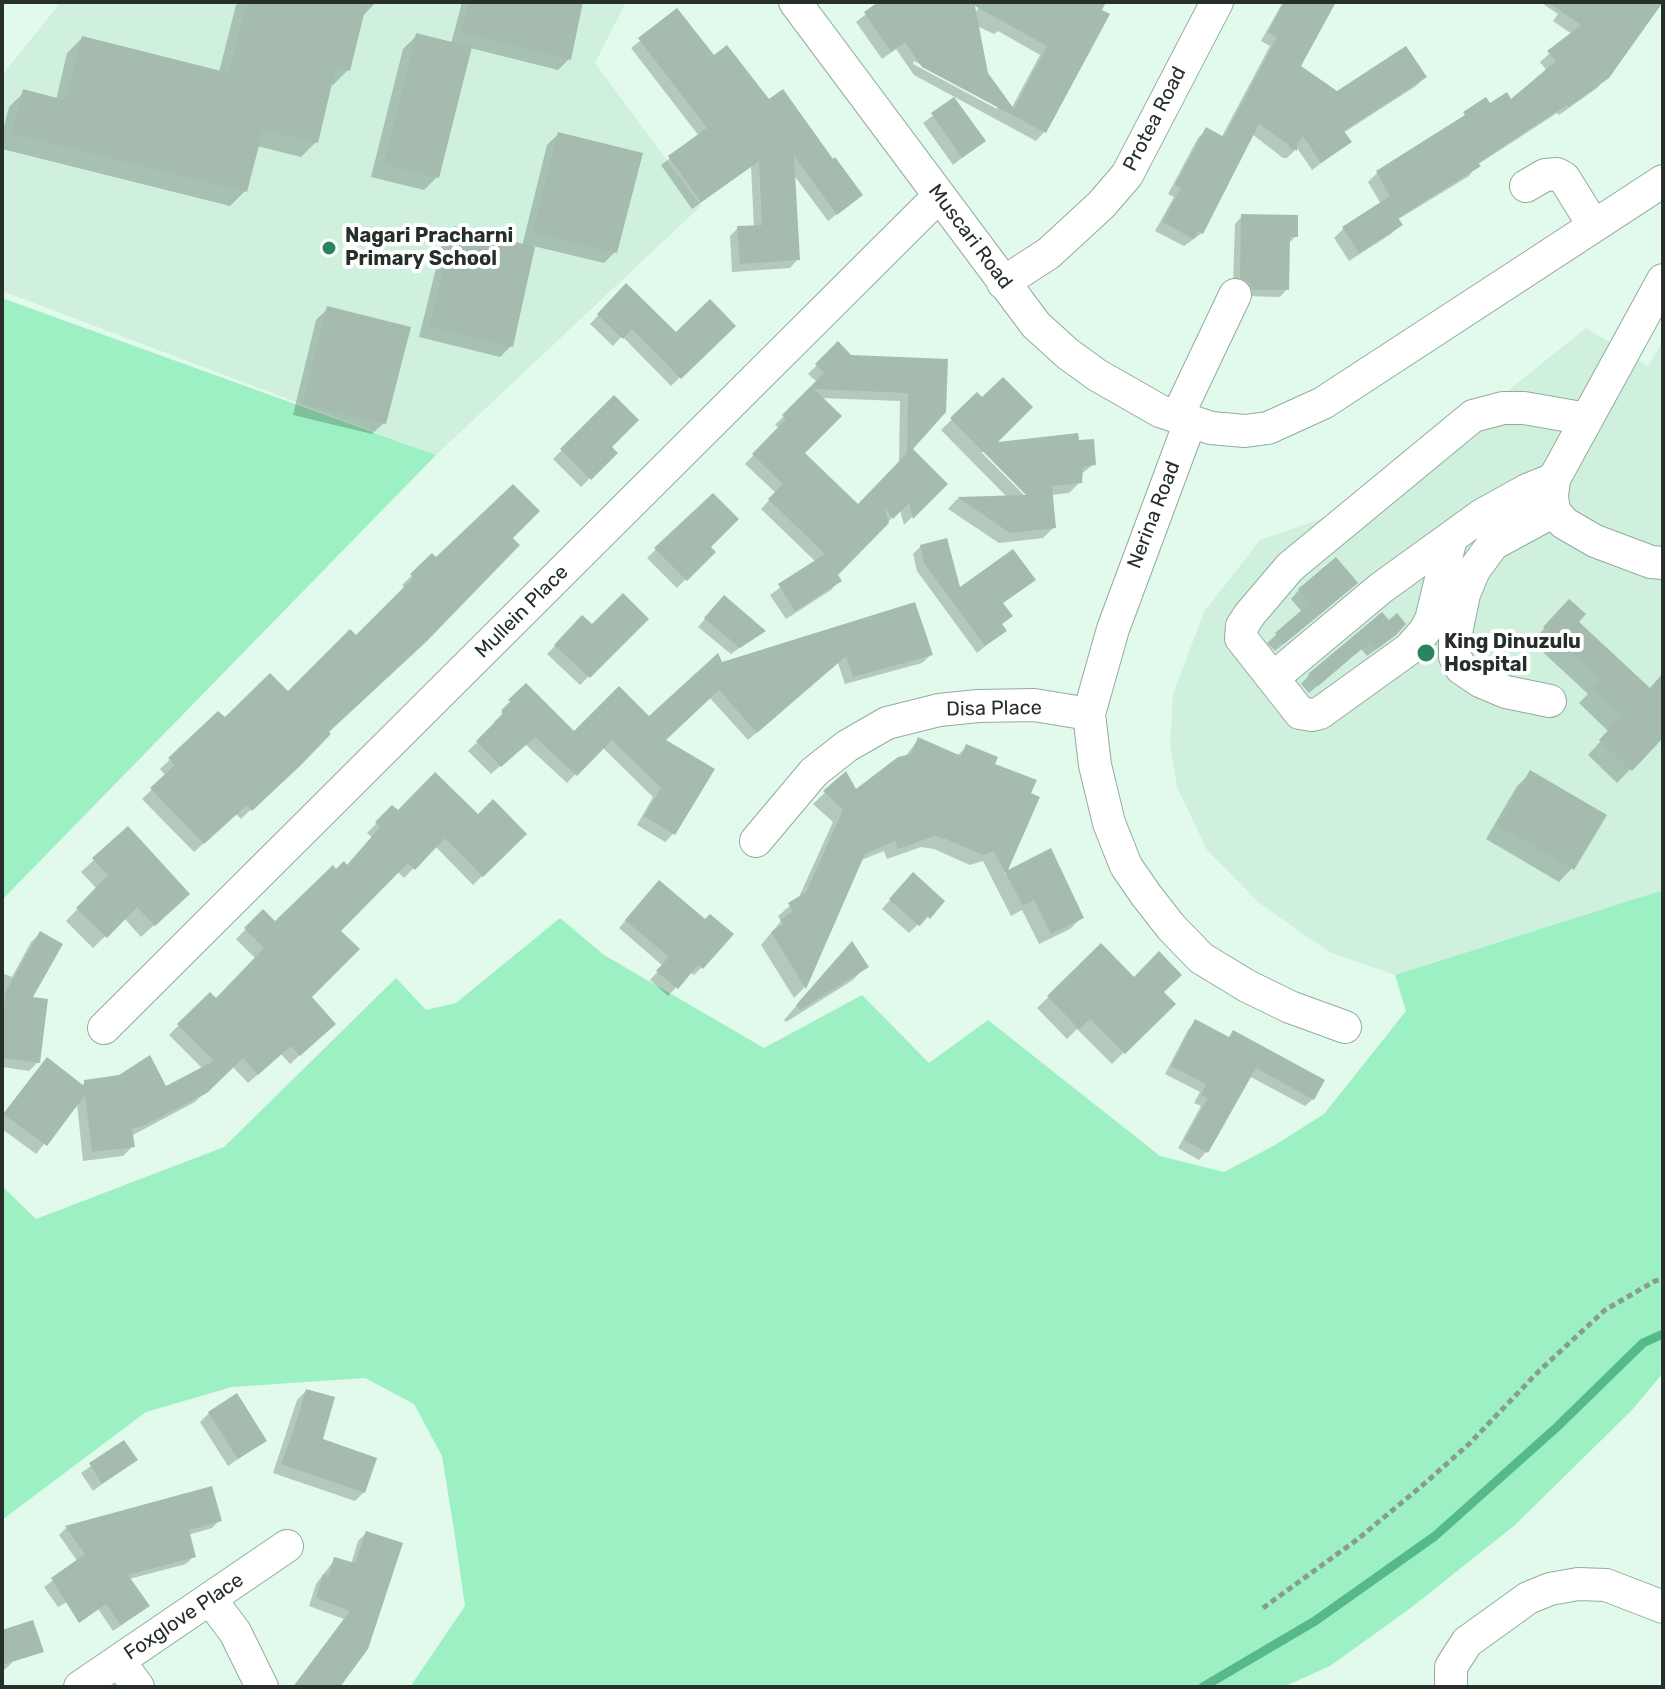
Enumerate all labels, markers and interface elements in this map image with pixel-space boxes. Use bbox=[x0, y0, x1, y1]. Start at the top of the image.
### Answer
street label: Protea Road bbox=[1118, 63, 1192, 175]
street label: Muscari Road bbox=[923, 180, 1017, 294]
place label: Nagari Pracharni Primary School bbox=[345, 224, 513, 271]
marker: Nagari Pracharni Primary School bbox=[320, 239, 338, 257]
street label: Nerina Road bbox=[1123, 458, 1185, 572]
street label: Mullein Place bbox=[470, 560, 574, 664]
place label: King Dinuzulu Hospital bbox=[1444, 630, 1581, 677]
marker: King Dinuzulu Hospital bbox=[1415, 642, 1437, 664]
street label: Disa Place bbox=[946, 696, 1042, 722]
street label: Foxglove Place bbox=[120, 1568, 248, 1666]

